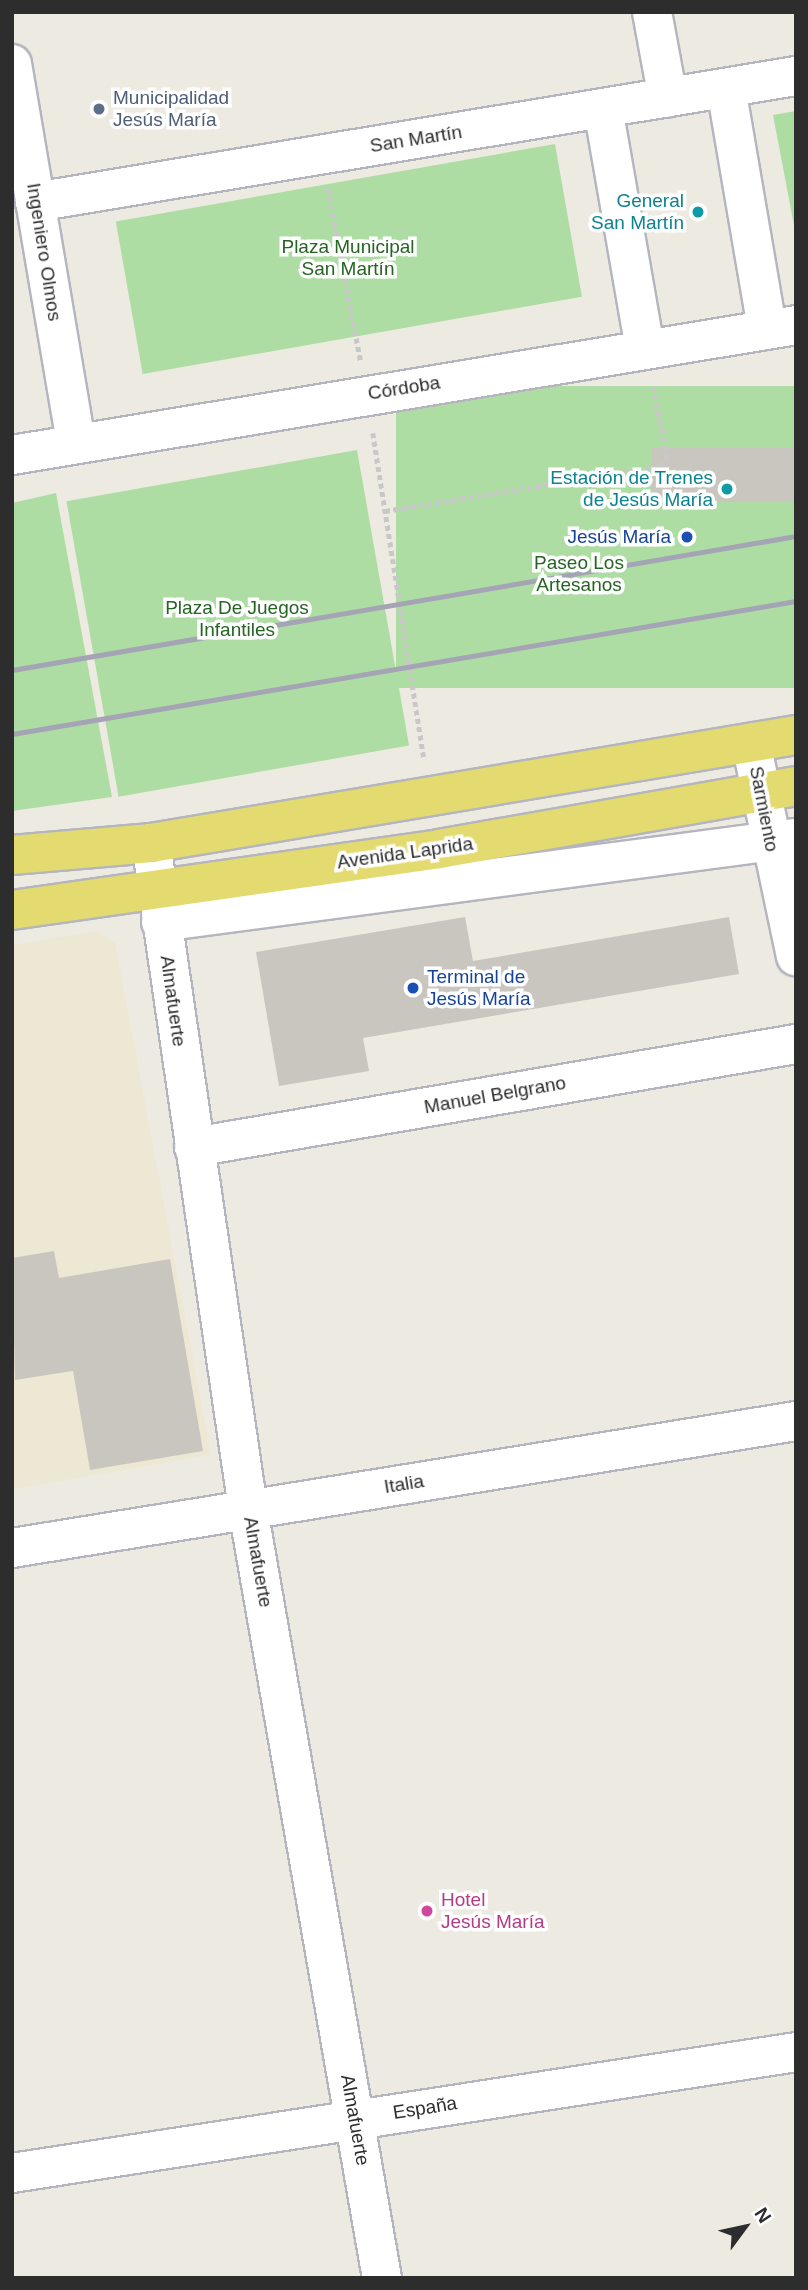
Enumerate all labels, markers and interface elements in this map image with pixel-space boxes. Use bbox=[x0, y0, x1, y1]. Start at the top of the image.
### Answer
place label: Municipalidad Jesús María bbox=[113, 87, 229, 131]
marker: Municipalidad Jesús María bbox=[91, 101, 107, 117]
street label: San Martín bbox=[368, 120, 464, 158]
street label: Ingeniero Olmos bbox=[22, 181, 66, 323]
place label: General San Martín bbox=[591, 190, 684, 234]
marker: General San Martín bbox=[690, 204, 706, 220]
park label: Plaza Municipal San Martín bbox=[281, 236, 415, 280]
street label: Córdoba bbox=[366, 371, 442, 405]
place label: Estación de Trenes de Jesús María bbox=[550, 467, 713, 511]
marker: Estación de Trenes de Jesús María bbox=[719, 481, 735, 497]
place label: Jesús María bbox=[568, 526, 671, 548]
marker: Jesús María bbox=[677, 527, 697, 547]
park label: Paseo Los Artesanos bbox=[534, 552, 624, 596]
park label: Plaza De Juegos Infantiles bbox=[165, 597, 309, 641]
street label: Sarmiento bbox=[745, 764, 783, 854]
street label: Avenida Laprida bbox=[336, 832, 474, 874]
street label: Almafuerte bbox=[155, 954, 191, 1048]
place label: Terminal de Jesús María bbox=[427, 966, 530, 1010]
marker: Terminal de Jesús María bbox=[405, 980, 421, 996]
street label: Manuel Belgrano bbox=[422, 1071, 568, 1119]
street label: Italia bbox=[382, 1470, 426, 1498]
street label: Almafuerte bbox=[239, 1515, 277, 1609]
place label: Hotel Jesús María bbox=[441, 1889, 544, 1933]
marker: Hotel Jesús María bbox=[419, 1903, 435, 1919]
street label: Almafuerte bbox=[336, 2073, 374, 2167]
street label: España bbox=[391, 2092, 459, 2124]
north arrow bbox=[710, 2192, 780, 2262]
text: N bbox=[750, 2204, 776, 2227]

